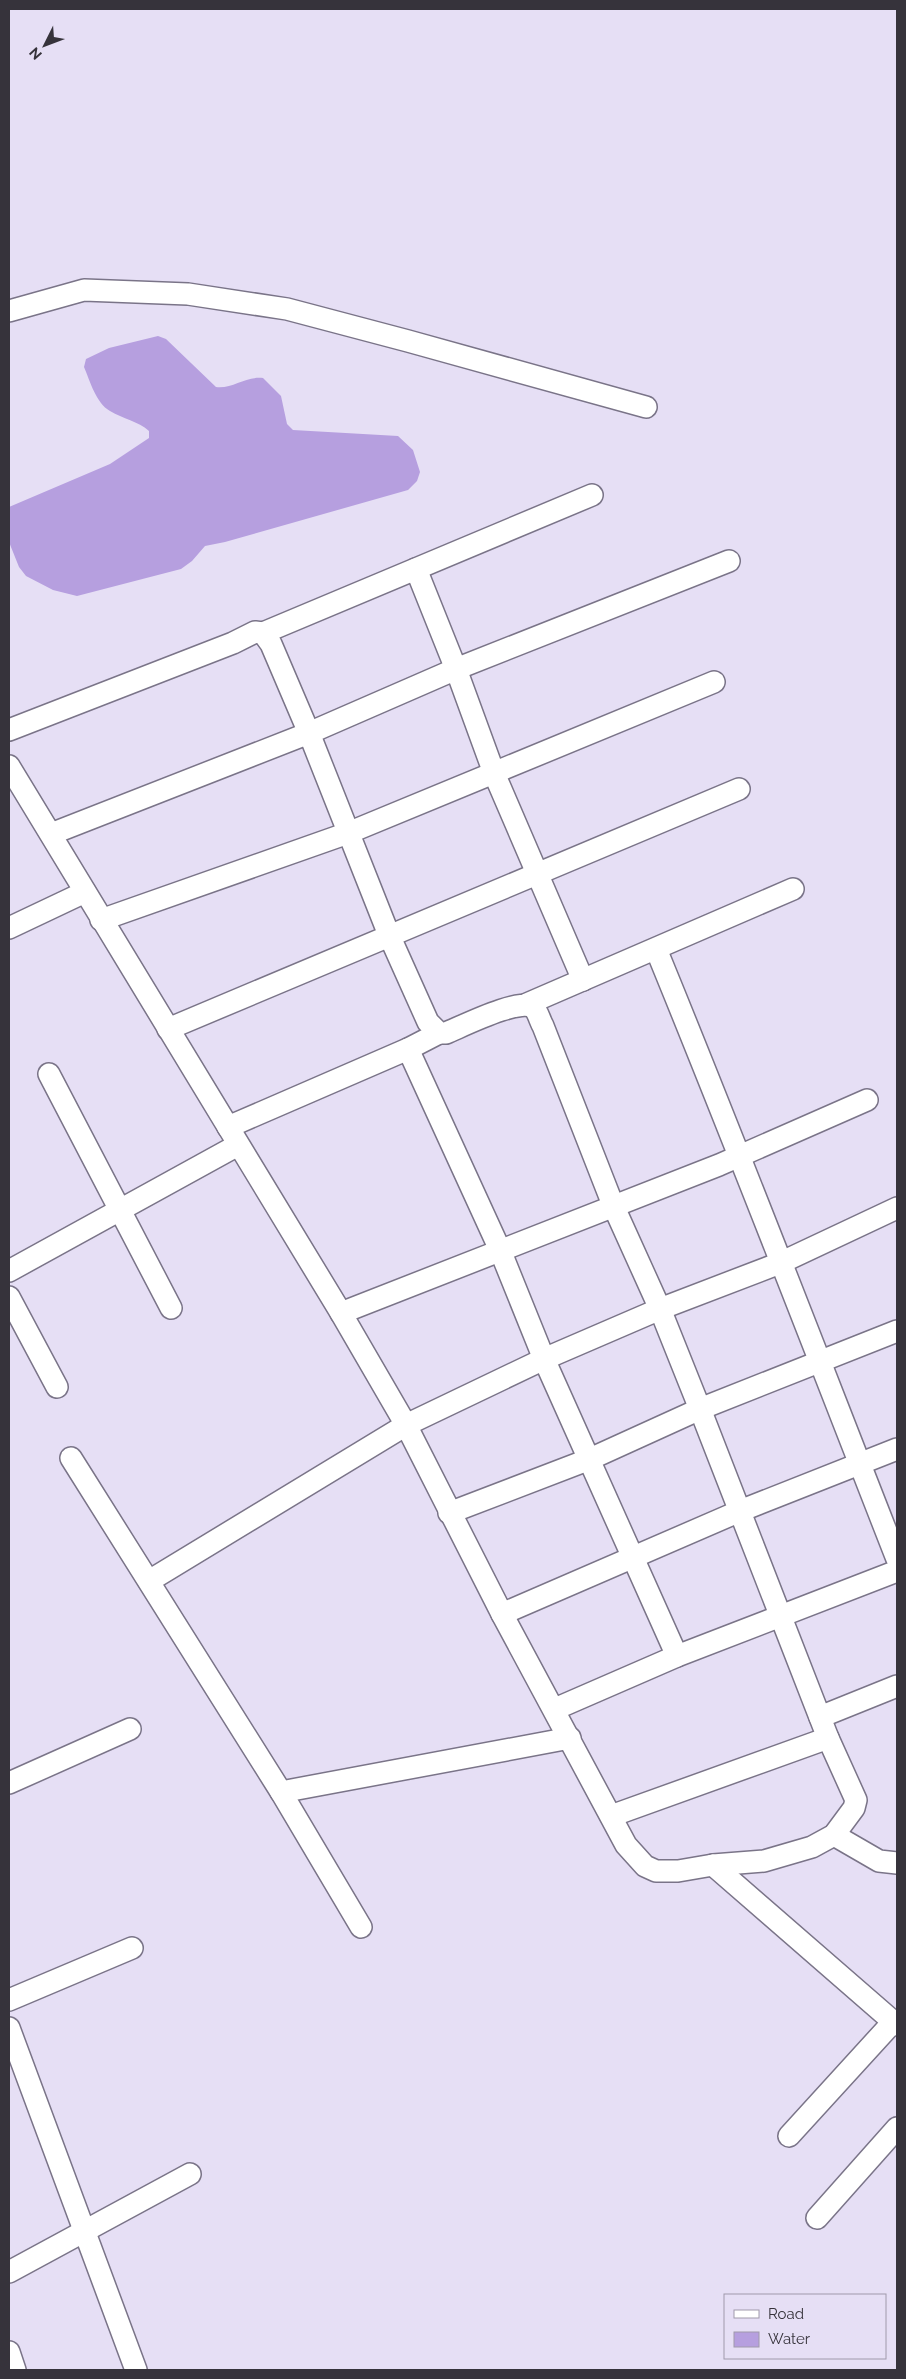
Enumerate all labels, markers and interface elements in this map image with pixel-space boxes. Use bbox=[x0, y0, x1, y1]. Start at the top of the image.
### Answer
north arrow bbox=[20, 20, 70, 70]
text: N bbox=[26, 44, 45, 63]
legend bbox=[724, 2294, 886, 2359]
text: Road bbox=[768, 2305, 804, 2323]
text: Water bbox=[768, 2330, 811, 2348]

